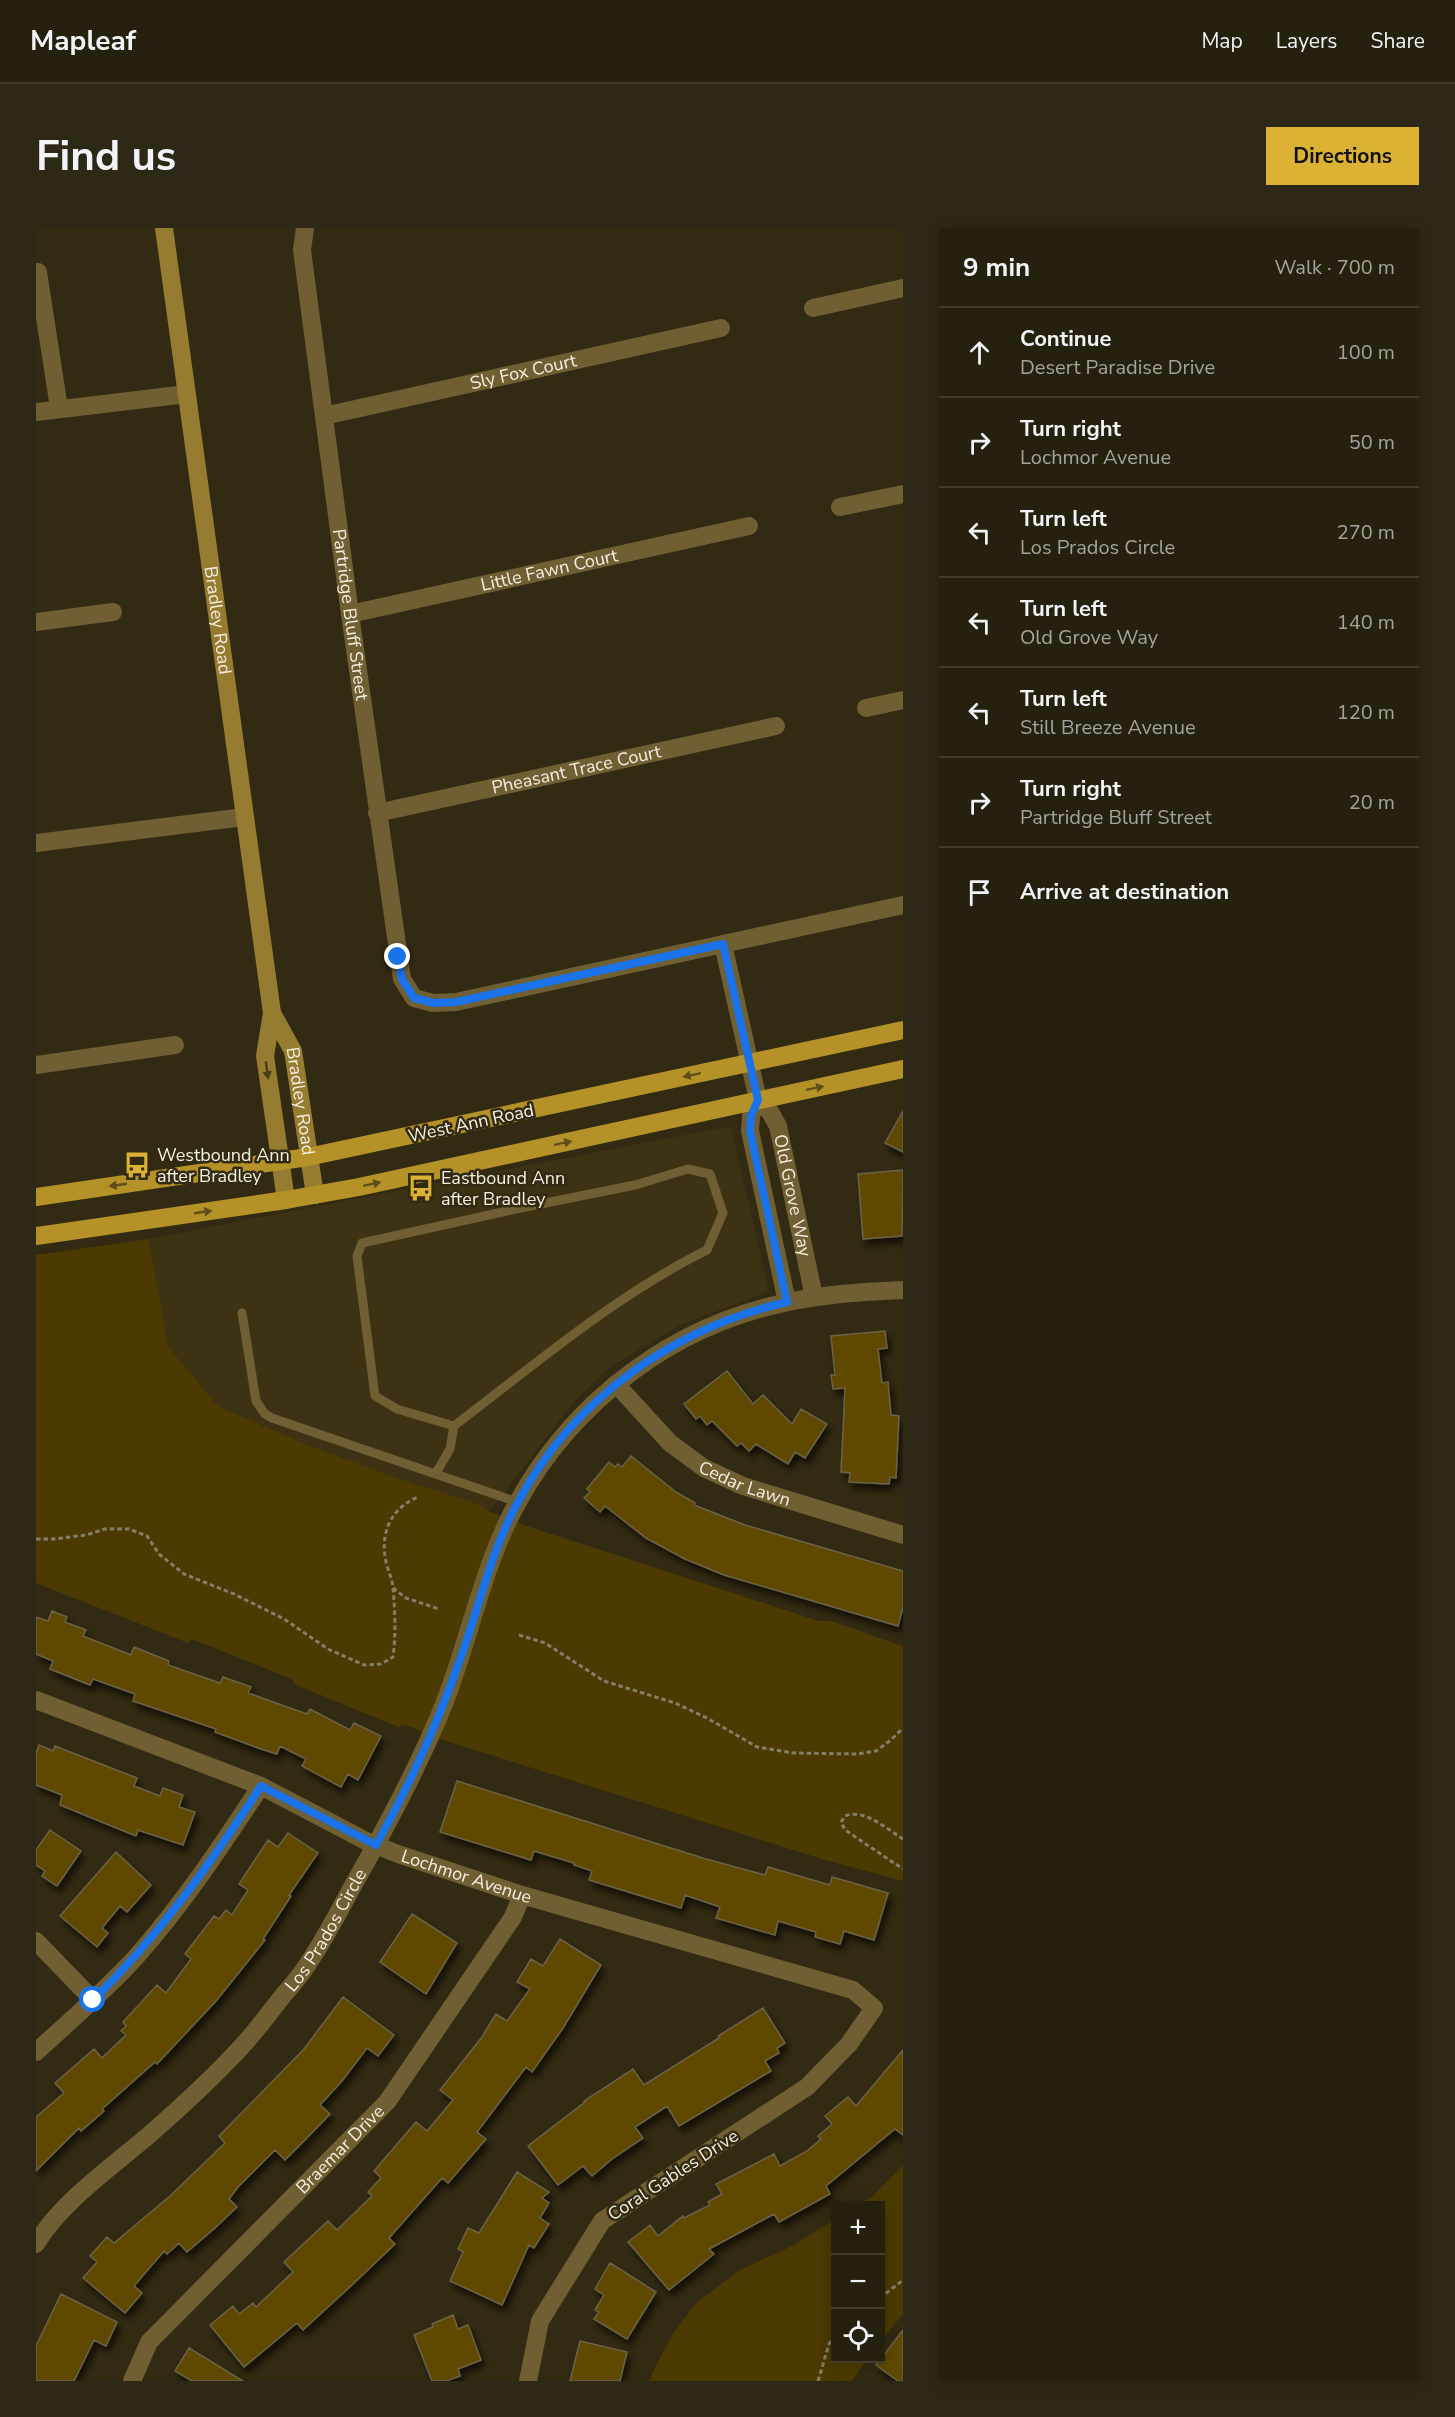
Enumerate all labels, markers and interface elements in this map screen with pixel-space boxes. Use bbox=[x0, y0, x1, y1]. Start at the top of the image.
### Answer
text: Mapleaf bbox=[30, 22, 136, 60]
text: Map bbox=[1201, 27, 1243, 55]
text: Layers bbox=[1276, 27, 1337, 55]
text: Share bbox=[1370, 27, 1425, 55]
button: Directions bbox=[1266, 127, 1419, 185]
text: Find us bbox=[36, 128, 176, 185]
text: 9 min bbox=[963, 250, 1030, 285]
text: Walk · 700 m bbox=[1275, 254, 1395, 281]
text: Continue bbox=[1020, 324, 1111, 354]
icon: ahead bbox=[963, 336, 996, 369]
text: 100 m bbox=[1337, 339, 1395, 366]
street label: Sly Fox Court bbox=[468, 348, 579, 395]
text: Desert Paradise Drive bbox=[1020, 354, 1215, 381]
text: Turn right bbox=[1020, 414, 1121, 444]
icon: right bbox=[963, 426, 996, 459]
text: 50 m bbox=[1349, 429, 1395, 456]
text: Lochmor Avenue bbox=[1020, 444, 1171, 471]
text: Turn left bbox=[1020, 504, 1107, 534]
icon: left bbox=[963, 516, 996, 549]
text: 270 m bbox=[1337, 519, 1395, 546]
street label: Partridge Bluff Street bbox=[327, 527, 374, 703]
text: Los Prados Circle bbox=[1020, 534, 1175, 561]
street label: Little Fawn Court bbox=[478, 543, 621, 597]
street label: Bradley Road bbox=[199, 565, 237, 676]
text: Turn left bbox=[1020, 594, 1107, 624]
icon: left bbox=[963, 606, 996, 639]
text: 140 m bbox=[1337, 609, 1395, 636]
text: Old Grove Way bbox=[1020, 624, 1158, 651]
text: Turn left bbox=[1020, 684, 1107, 714]
icon: left bbox=[963, 696, 996, 729]
text: 120 m bbox=[1337, 699, 1395, 726]
text: Still Breeze Avenue bbox=[1020, 714, 1196, 741]
street label: Pheasant Trace Court bbox=[489, 739, 664, 800]
text: Turn right bbox=[1020, 774, 1121, 804]
icon: right bbox=[963, 786, 996, 819]
text: 20 m bbox=[1349, 789, 1395, 816]
text: Partridge Bluff Street bbox=[1020, 804, 1212, 831]
icon: arrive bbox=[963, 876, 996, 909]
text: Arrive at destination bbox=[1020, 877, 1229, 907]
route end bbox=[384, 943, 410, 969]
street label: Bradley Road bbox=[281, 1045, 321, 1157]
one-way arrow bbox=[262, 1061, 272, 1080]
one-way arrow bbox=[682, 1071, 701, 1080]
one-way arrow bbox=[806, 1083, 825, 1092]
street label: West Ann Road bbox=[406, 1098, 536, 1148]
street label: Old Grove Way bbox=[768, 1132, 817, 1260]
one-way arrow bbox=[553, 1138, 572, 1147]
place label: Westbound Ann after Bradley bbox=[157, 1143, 290, 1188]
bus stop icon: Westbound Ann after Bradley bbox=[122, 1150, 152, 1180]
place label: Eastbound Ann after Bradley bbox=[441, 1166, 565, 1211]
bus stop icon: Eastbound Ann after Bradley bbox=[406, 1173, 436, 1203]
one-way arrow bbox=[363, 1179, 382, 1188]
one-way arrow bbox=[108, 1181, 127, 1190]
one-way arrow bbox=[194, 1207, 213, 1216]
street label: Cedar Lawn bbox=[695, 1455, 794, 1512]
street label: Lochmor Avenue bbox=[398, 1844, 534, 1909]
street label: Los Prados Circle bbox=[279, 1864, 372, 1997]
route start bbox=[79, 1986, 105, 2012]
street label: Braemar Drive bbox=[291, 2099, 390, 2199]
street label: Coral Gables Drive bbox=[603, 2124, 743, 2226]
map controls bbox=[831, 2201, 885, 2363]
button: + bbox=[831, 2201, 885, 2255]
button: − bbox=[831, 2255, 885, 2309]
button: locate bbox=[831, 2309, 885, 2363]

